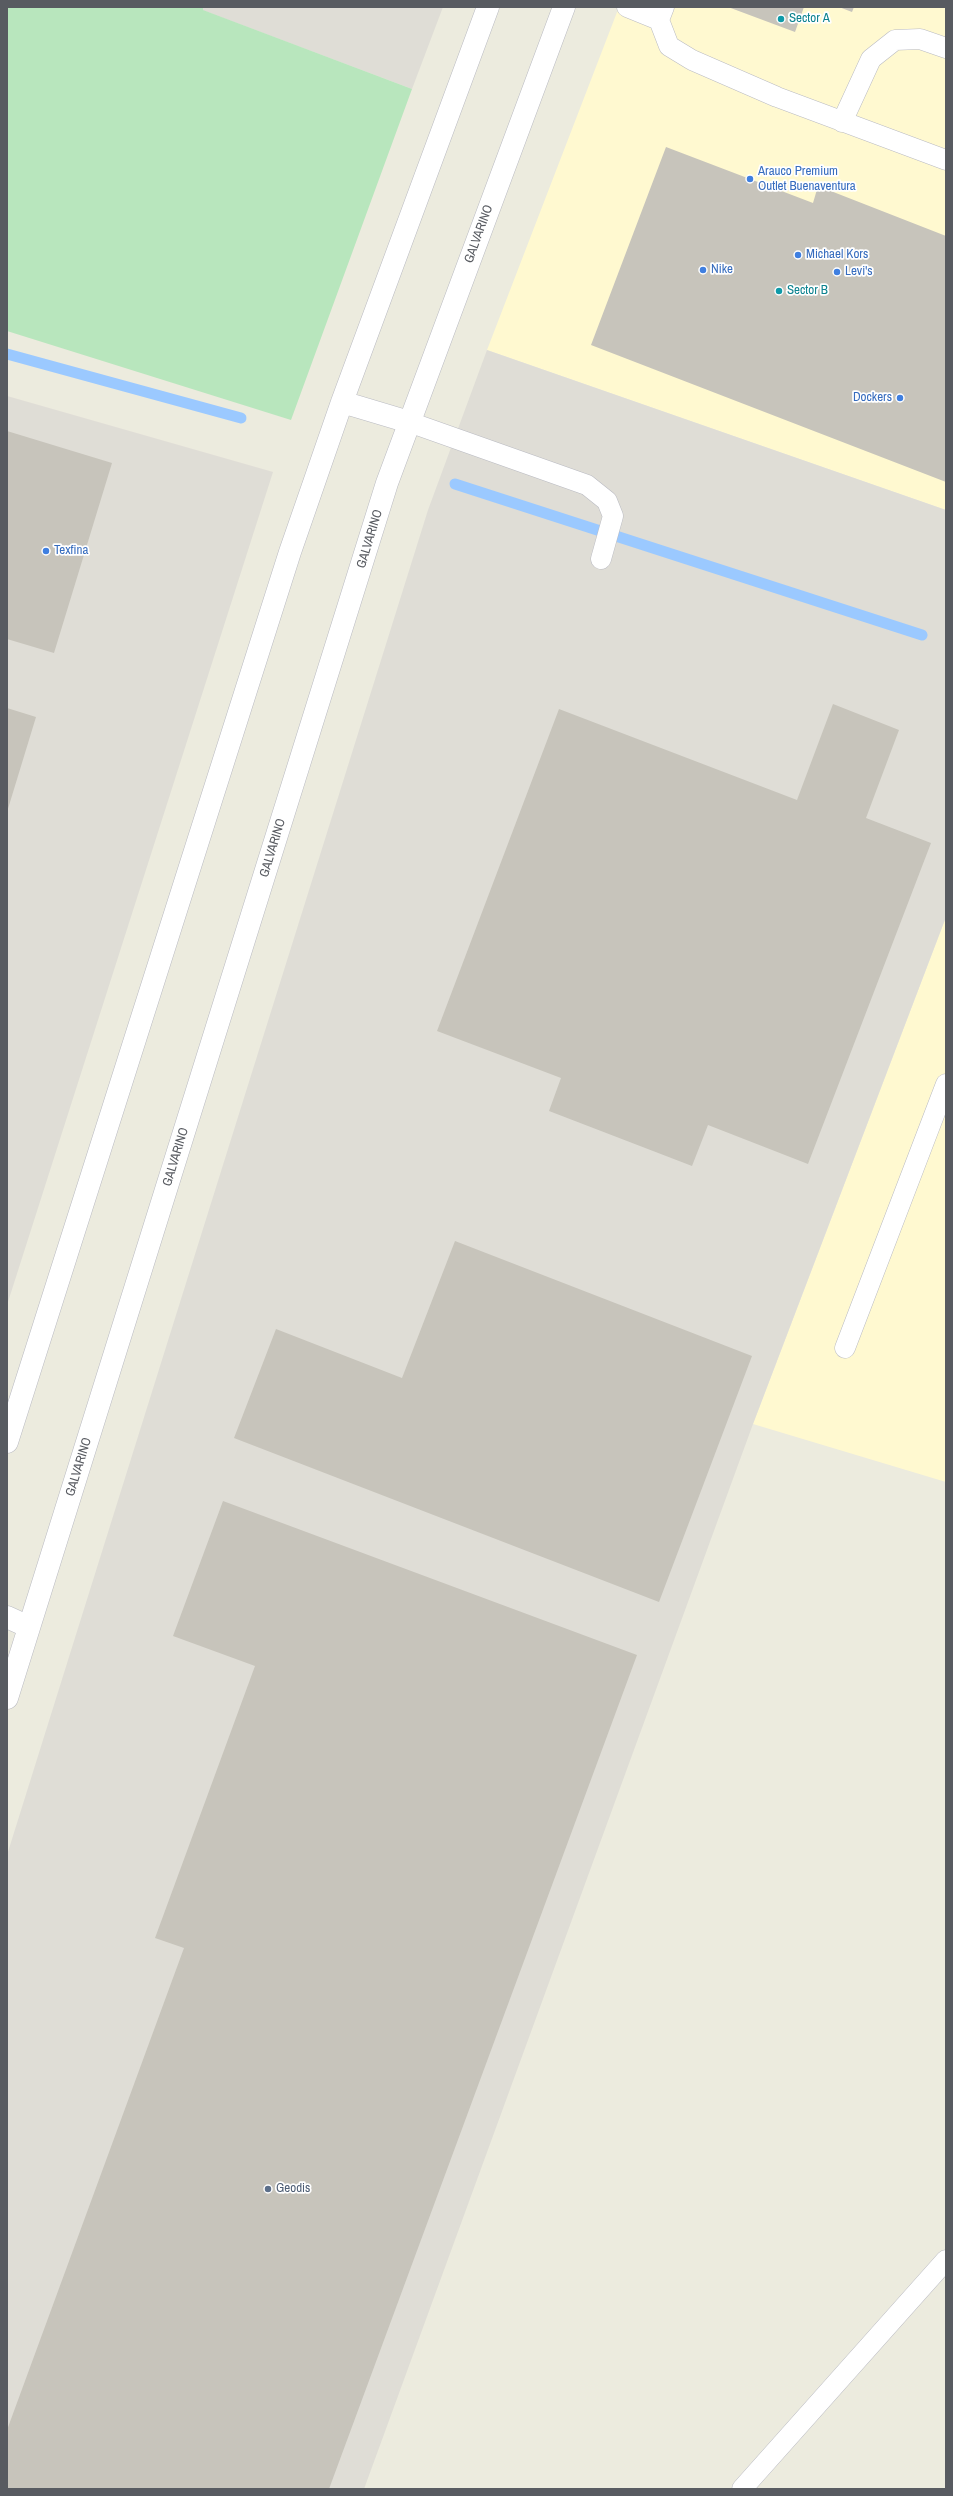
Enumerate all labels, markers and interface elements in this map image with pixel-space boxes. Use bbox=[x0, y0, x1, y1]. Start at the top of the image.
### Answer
place label: Sector A bbox=[789, 11, 830, 27]
marker: Sector A bbox=[776, 14, 786, 24]
place label: Arauco Premium Outlet Buenaventura bbox=[758, 164, 856, 195]
marker: Arauco Premium Outlet Buenaventura bbox=[745, 174, 755, 184]
street label: GALVARINO bbox=[461, 203, 497, 265]
place label: Michael Kors bbox=[806, 247, 868, 263]
marker: Michael Kors bbox=[793, 250, 803, 260]
place label: Nike bbox=[711, 262, 733, 278]
place label: Levi's bbox=[845, 264, 873, 280]
marker: Nike bbox=[698, 265, 708, 275]
marker: Levi's bbox=[832, 267, 842, 277]
place label: Sector B bbox=[787, 283, 828, 299]
marker: Sector B bbox=[774, 286, 784, 296]
place label: Dockers bbox=[853, 390, 892, 406]
marker: Dockers bbox=[895, 393, 905, 403]
street label: GALVARINO bbox=[354, 508, 386, 570]
place label: Texfina bbox=[54, 543, 88, 559]
marker: Texfina bbox=[41, 546, 51, 556]
street label: GALVARINO bbox=[257, 817, 289, 879]
street label: GALVARINO bbox=[160, 1126, 192, 1188]
street label: GALVARINO bbox=[63, 1436, 95, 1498]
place label: Geodis bbox=[276, 2181, 310, 2197]
marker: Geodis bbox=[263, 2184, 273, 2194]

